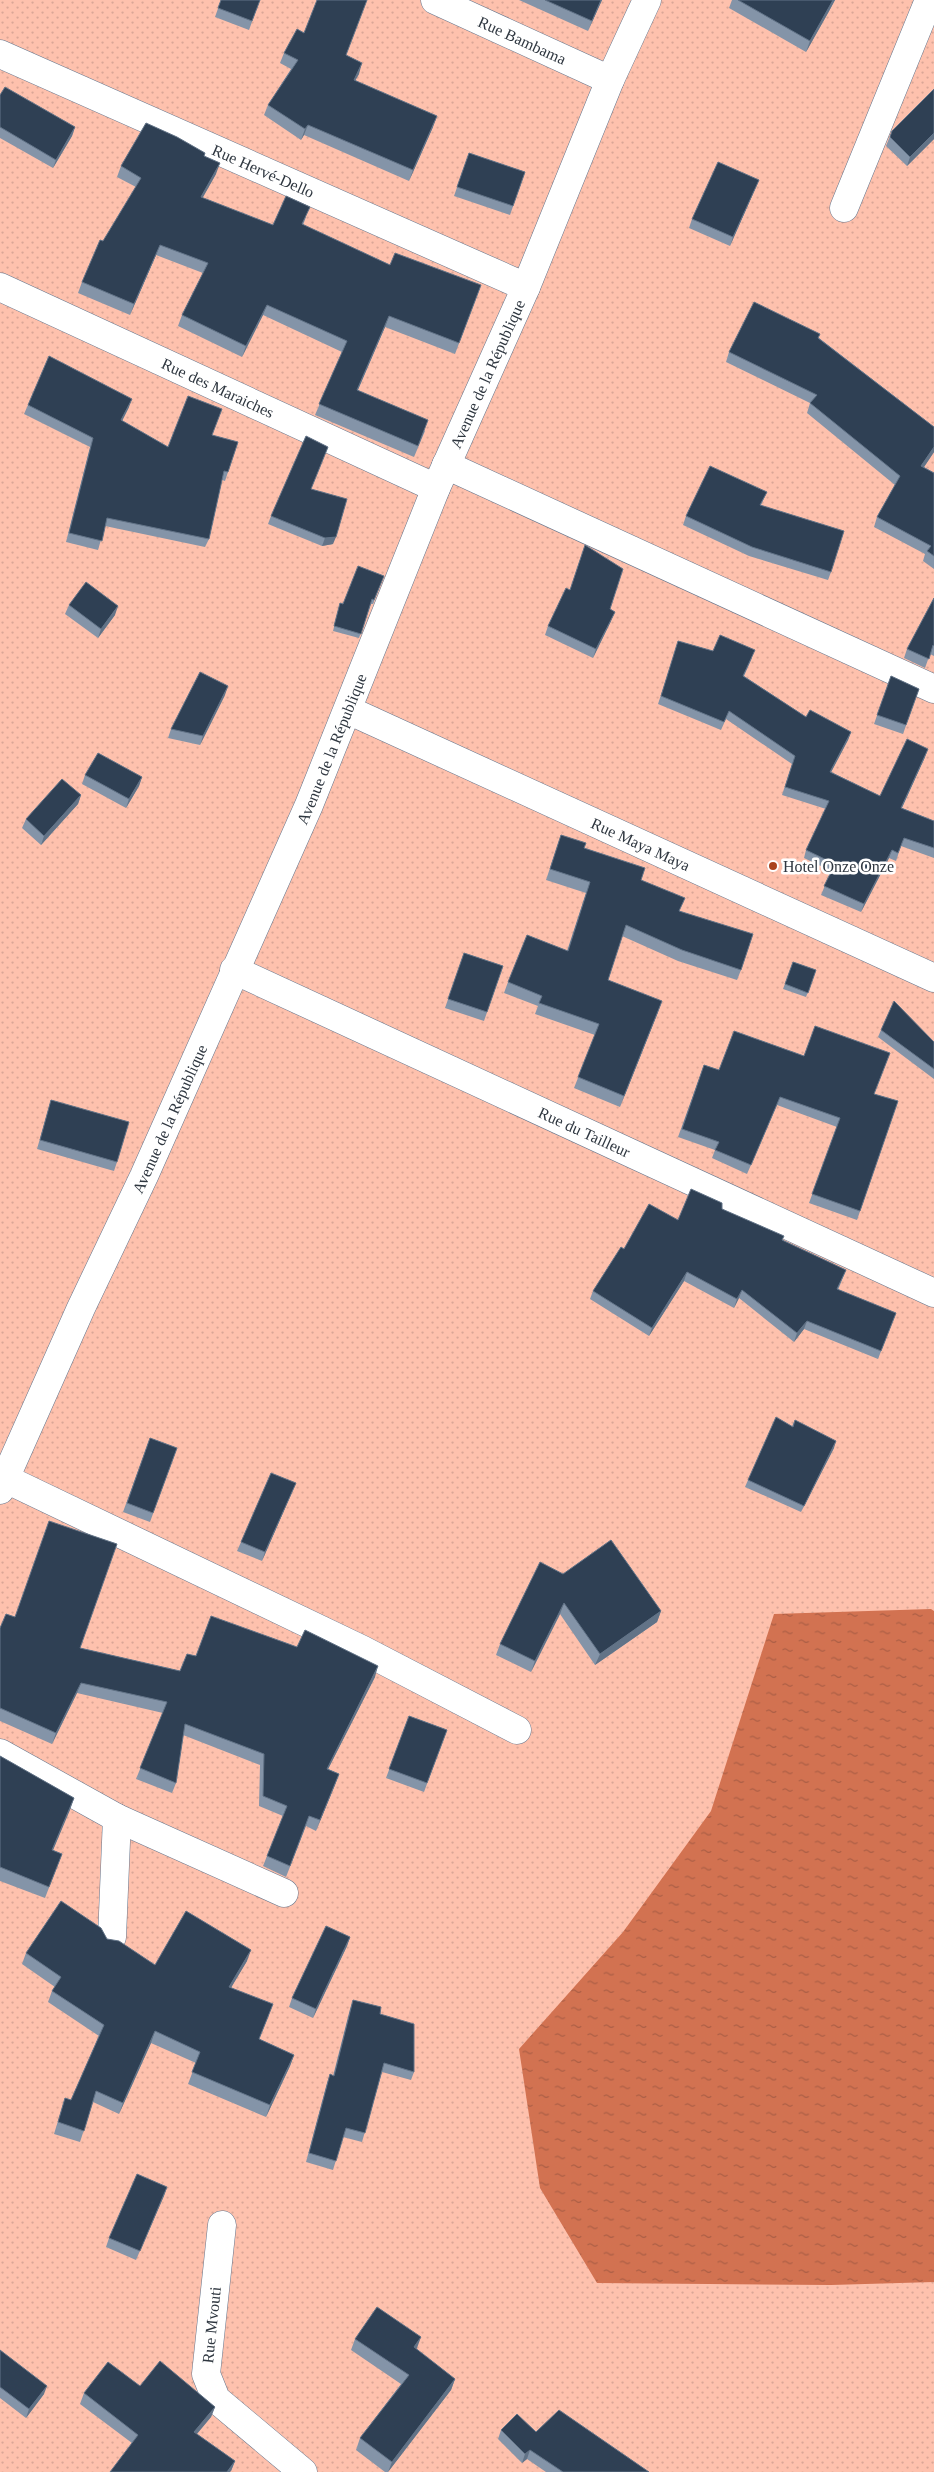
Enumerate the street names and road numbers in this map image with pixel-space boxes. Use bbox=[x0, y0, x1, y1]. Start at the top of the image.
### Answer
street label: Rue Bambama bbox=[476, 13, 569, 68]
street label: Rue Hervé-Dello bbox=[209, 141, 317, 201]
street label: Avenue de la République bbox=[447, 297, 528, 451]
street label: Rue des Maraiches bbox=[159, 355, 277, 421]
street label: Avenue de la République bbox=[294, 671, 370, 827]
street label: Rue Maya Maya bbox=[589, 814, 693, 874]
street label: Avenue de la République bbox=[129, 1042, 210, 1196]
street label: Rue du Tailleur bbox=[536, 1104, 633, 1161]
street label: Rue Mvouti bbox=[199, 2285, 224, 2364]

